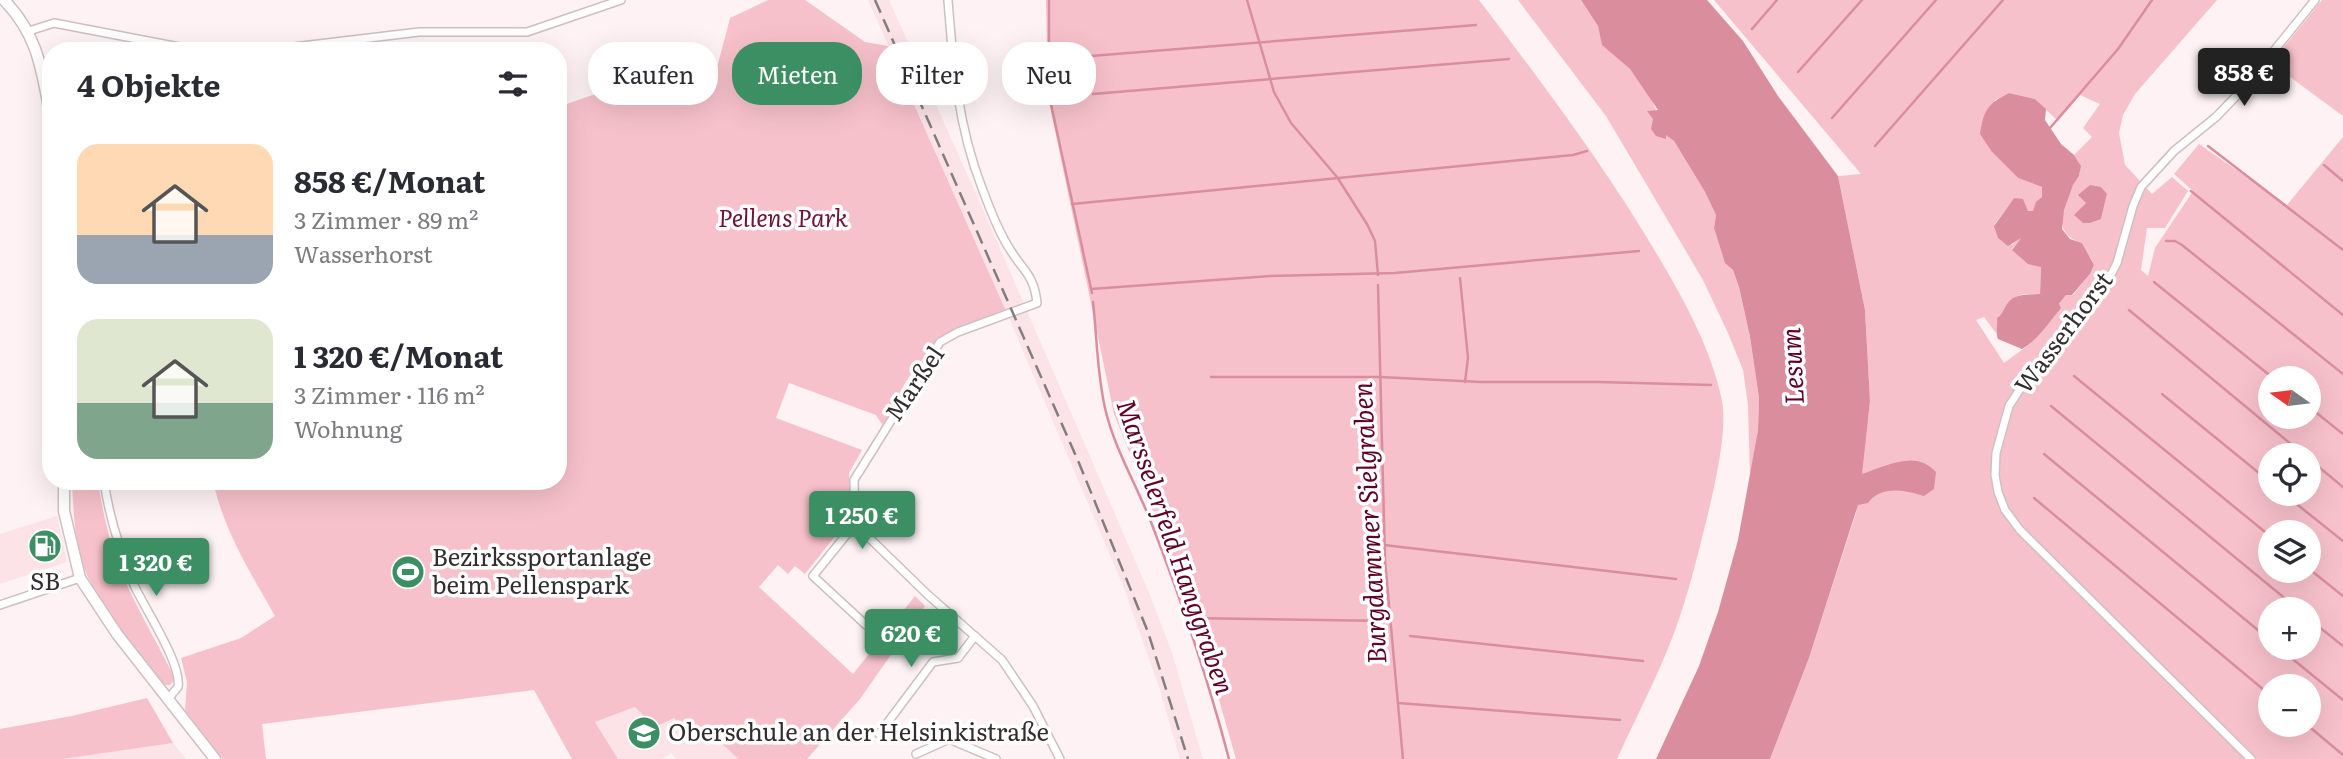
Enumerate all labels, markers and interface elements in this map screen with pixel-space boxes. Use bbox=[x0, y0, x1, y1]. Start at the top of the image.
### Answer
chip: Kaufen bbox=[588, 42, 718, 105]
chip: Mieten bbox=[732, 42, 862, 105]
chip: Filter bbox=[876, 42, 988, 105]
chip: Neu bbox=[1002, 42, 1096, 105]
pin: 858 € bbox=[2195, 48, 2293, 108]
text: 858 € bbox=[2214, 54, 2274, 88]
text: 4 Objekte bbox=[77, 62, 221, 106]
icon: filters bbox=[494, 65, 532, 103]
text: 858 €/Monat bbox=[294, 158, 486, 202]
icon: home bbox=[133, 172, 217, 256]
park label: Pellens Park bbox=[718, 199, 849, 234]
text: 3 Zimmer · 89 m² bbox=[294, 202, 478, 236]
text: Wasserhorst bbox=[294, 236, 433, 270]
street label: Wasserhorst bbox=[2005, 263, 2120, 400]
water label: Lesum bbox=[1769, 326, 1812, 406]
text: 1 320 €/Monat bbox=[294, 333, 503, 377]
street label: Marßel bbox=[875, 338, 951, 427]
icon: home bbox=[133, 347, 217, 431]
north arrow bbox=[2258, 366, 2320, 429]
map controls bbox=[2258, 366, 2321, 737]
text: 3 Zimmer · 116 m² bbox=[294, 377, 485, 411]
water label: Burgdammer Sielgraben bbox=[1341, 381, 1394, 665]
water label: Marsselerfeld Hanggraben bbox=[1108, 393, 1246, 700]
text: Wohnung bbox=[294, 411, 402, 445]
button: locate bbox=[2258, 443, 2321, 506]
pin: 1 250 € bbox=[797, 491, 927, 551]
text: 1 250 € bbox=[825, 497, 899, 531]
button: layers bbox=[2258, 520, 2321, 583]
fuel station icon: SB bbox=[26, 527, 64, 565]
pin: 1 320 € bbox=[91, 538, 221, 598]
place label: Bezirkssportanlage beim Pellenspark bbox=[432, 538, 651, 601]
text: 1 320 € bbox=[119, 544, 193, 578]
sports icon: Bezirkssportanlage beim Pellenspark bbox=[389, 553, 427, 591]
place label: SB bbox=[30, 562, 60, 597]
button: + bbox=[2258, 597, 2321, 660]
pin: 620 € bbox=[862, 610, 960, 669]
text: 620 € bbox=[881, 615, 941, 649]
button: − bbox=[2258, 674, 2321, 737]
place label: Oberschule an der Helsinkistraße bbox=[668, 713, 1049, 748]
school or university icon: Oberschule an der Helsinkistraße bbox=[625, 714, 663, 752]

